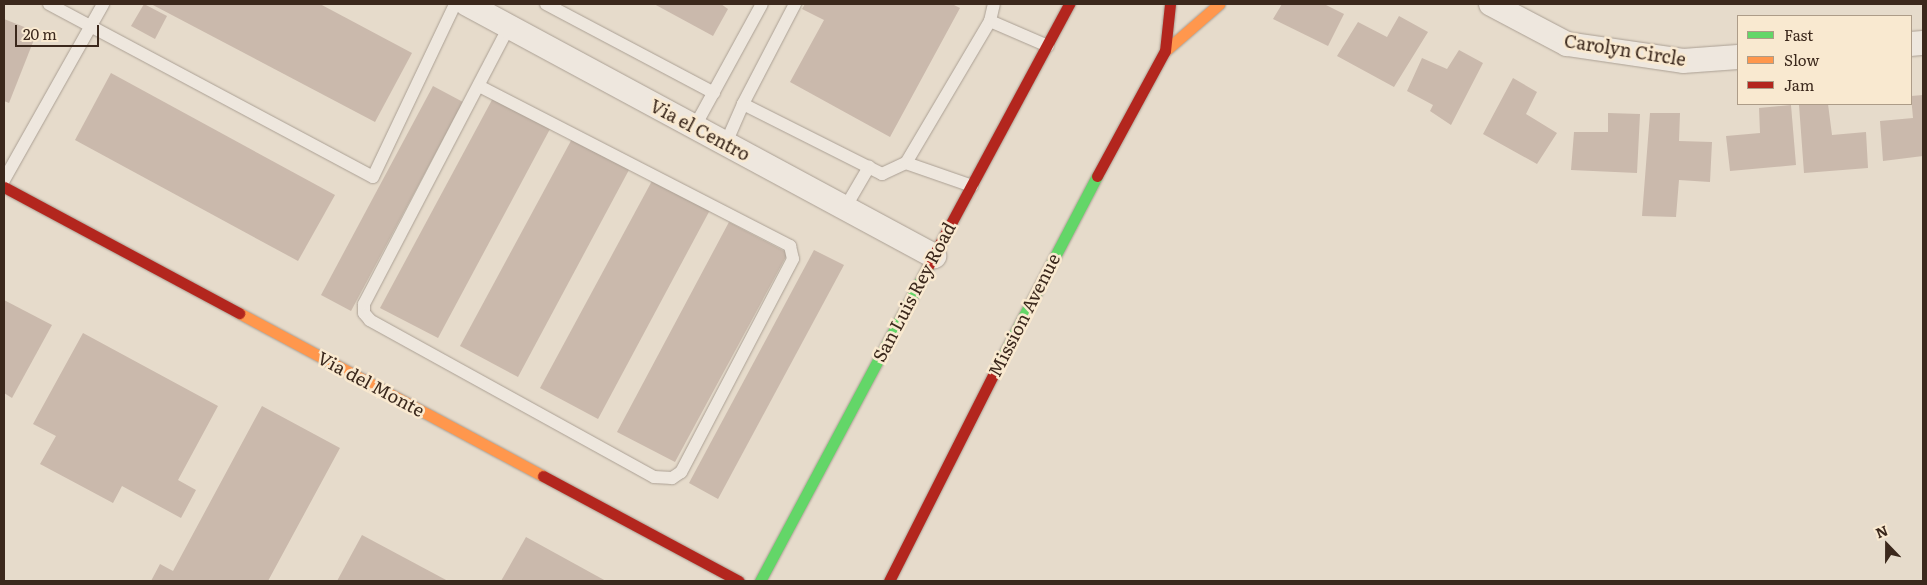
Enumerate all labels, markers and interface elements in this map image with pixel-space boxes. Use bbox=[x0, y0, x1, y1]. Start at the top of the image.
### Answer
scale bar bbox=[18, 15, 101, 47]
legend bbox=[1737, 15, 1912, 105]
text: 20 m bbox=[23, 22, 57, 45]
text: Fast bbox=[1784, 23, 1813, 46]
street label: Carolyn Circle bbox=[1563, 30, 1687, 70]
text: Slow bbox=[1784, 48, 1819, 71]
text: Jam bbox=[1784, 73, 1814, 96]
street label: Via el Centro bbox=[646, 95, 754, 165]
street label: San Luis Rey Road bbox=[868, 218, 960, 366]
street label: Mission Avenue bbox=[984, 250, 1064, 380]
street label: Via del Monte bbox=[314, 347, 428, 421]
north arrow bbox=[1862, 520, 1912, 570]
text: N bbox=[1872, 520, 1891, 543]

